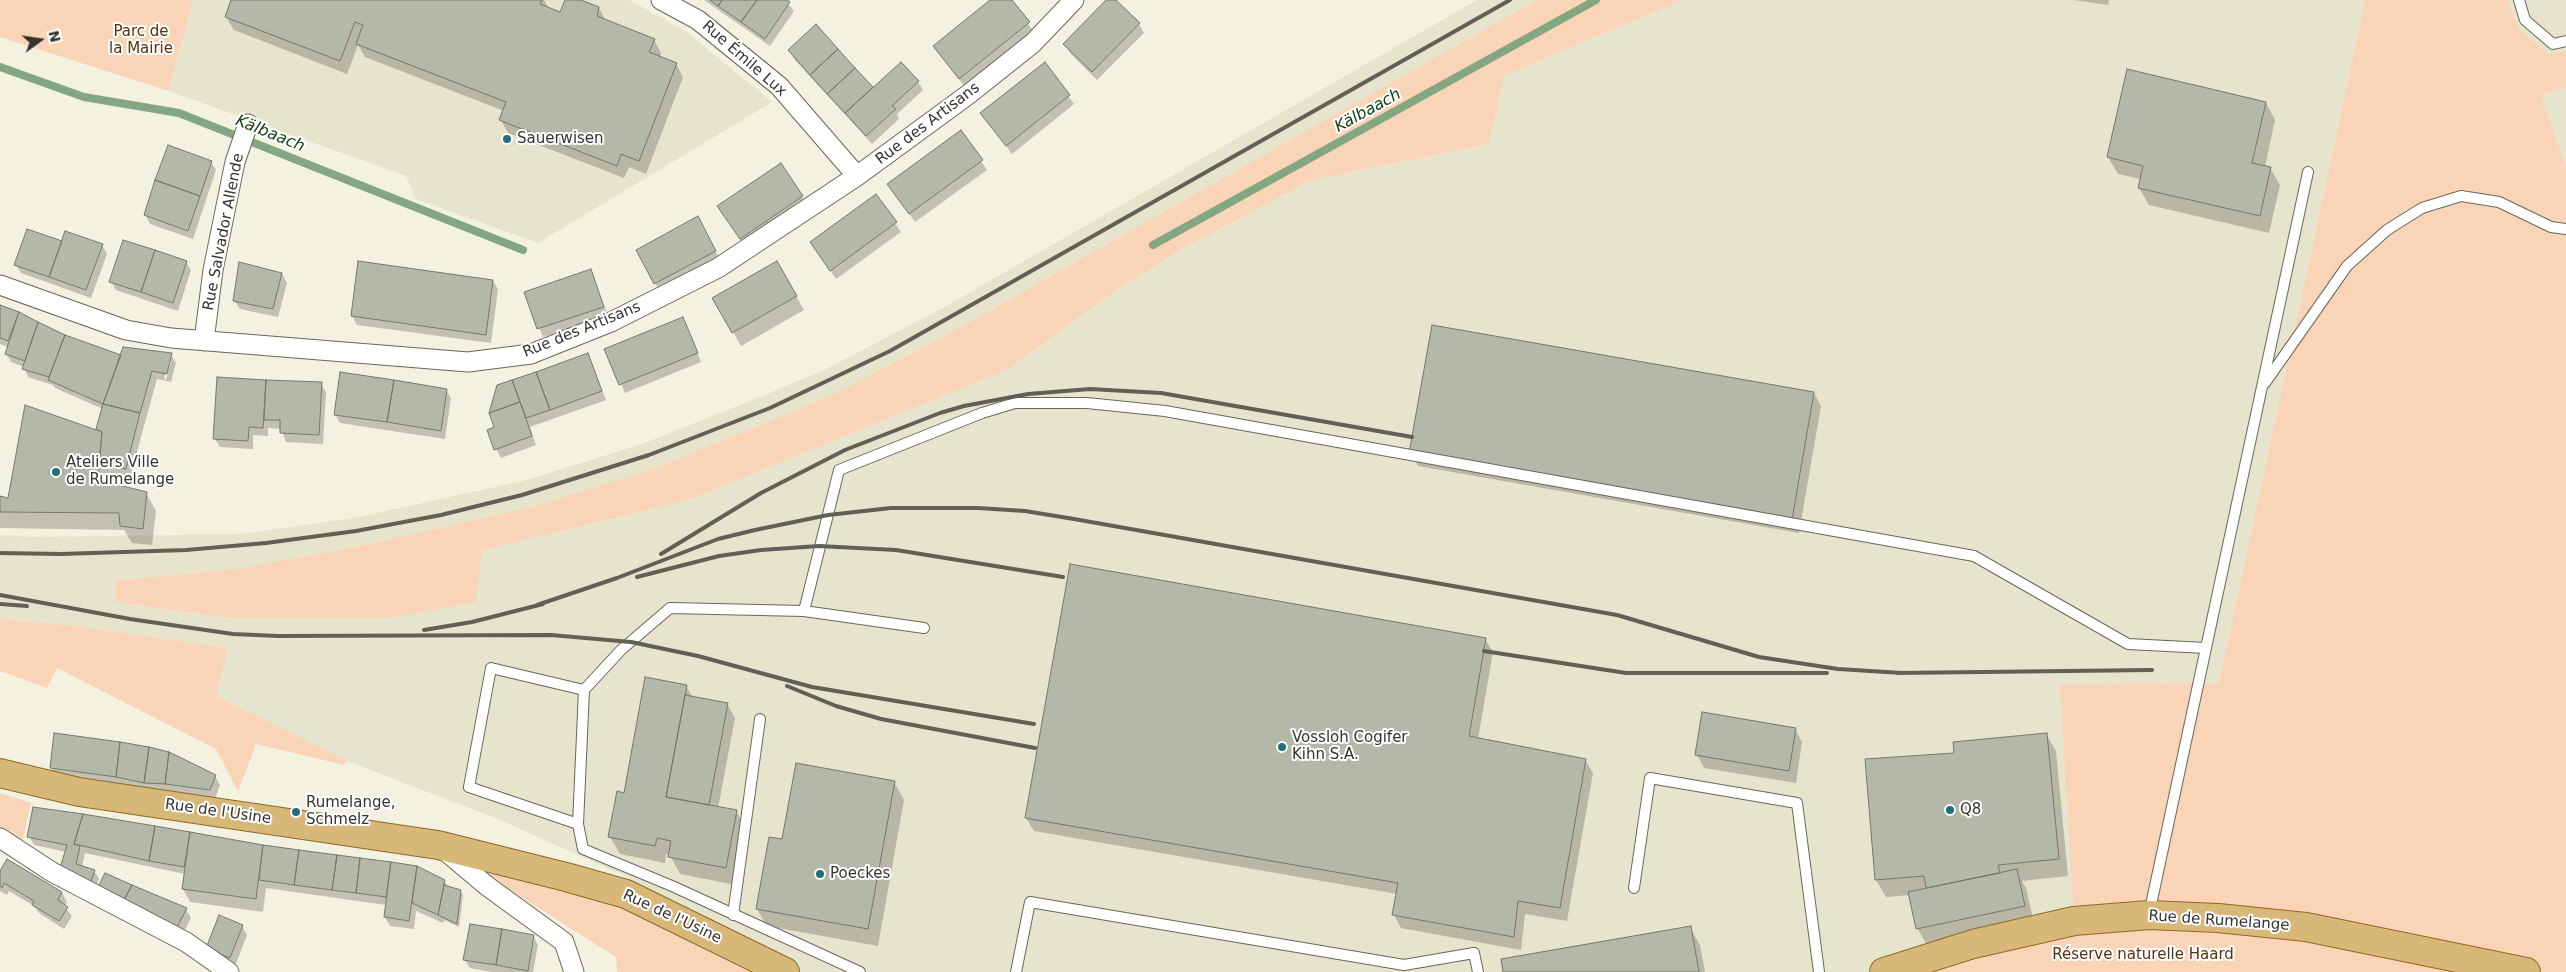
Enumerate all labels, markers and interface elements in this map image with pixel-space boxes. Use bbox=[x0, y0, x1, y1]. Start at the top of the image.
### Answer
north arrow bbox=[15, 15, 65, 65]
street label: Rue Émile Lux bbox=[698, 17, 790, 101]
park label: Parc de la Mairie bbox=[109, 23, 173, 58]
text: N bbox=[45, 29, 64, 44]
street label: Rue des Artisans bbox=[873, 79, 983, 169]
water label: Kälbaach bbox=[1331, 85, 1405, 137]
water label: Kälbaach bbox=[233, 111, 307, 157]
place label: Sauerwisen bbox=[517, 130, 604, 148]
marker: Sauerwisen bbox=[501, 133, 513, 145]
street label: Rue Salvador Allende bbox=[200, 152, 248, 312]
street label: Rue des Artisans bbox=[520, 298, 644, 362]
place label: Ateliers Ville de Rumelange bbox=[66, 454, 174, 489]
marker: Ateliers Ville de Rumelange bbox=[50, 466, 62, 478]
place label: Vossloh Cogifer Kihn S.A. bbox=[1292, 729, 1408, 764]
marker: Vossloh Cogifer Kihn S.A. bbox=[1276, 741, 1288, 753]
place label: Rumelange, Schmelz bbox=[306, 794, 395, 829]
street label: Rue de l'Usine bbox=[164, 796, 272, 828]
place label: Q8 bbox=[1960, 801, 1981, 819]
marker: Q8 bbox=[1944, 804, 1956, 816]
marker: Rumelange, Schmelz bbox=[290, 806, 302, 818]
place label: Poeckes bbox=[830, 865, 890, 883]
marker: Poeckes bbox=[814, 868, 826, 880]
street label: Rue de l'Usine bbox=[620, 886, 724, 948]
street label: Rue de Rumelange bbox=[2148, 907, 2290, 935]
park label: Réserve naturelle Haard bbox=[2052, 946, 2234, 964]

